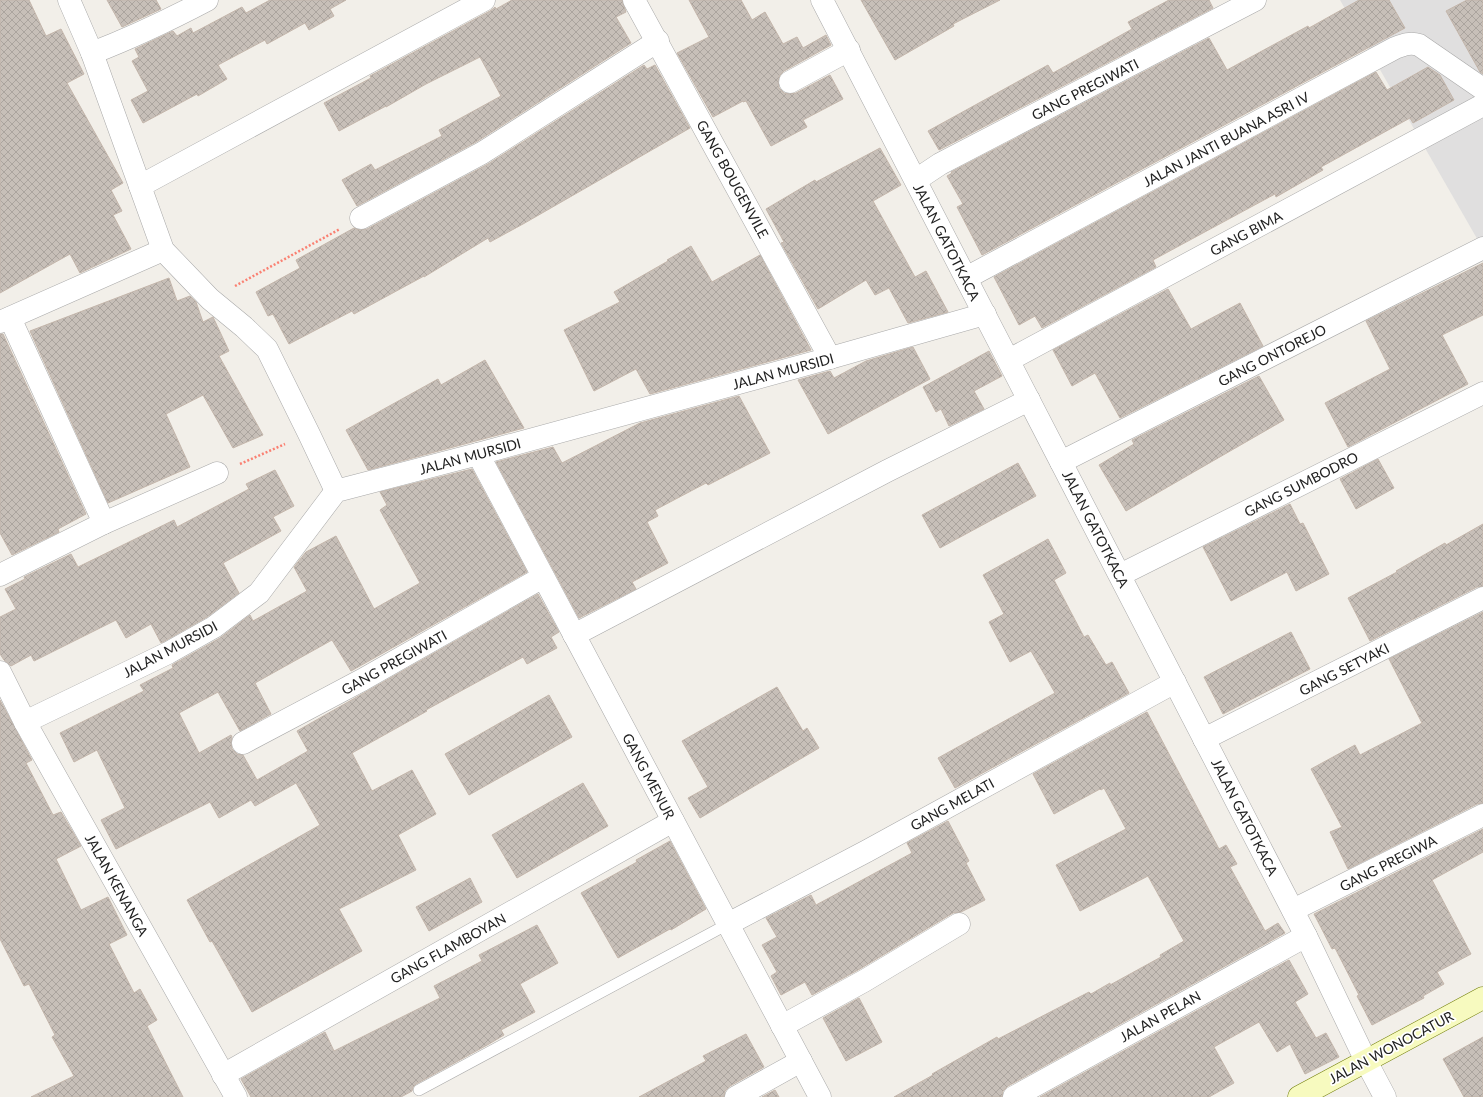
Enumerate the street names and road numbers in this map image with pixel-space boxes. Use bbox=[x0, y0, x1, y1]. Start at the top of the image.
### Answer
street label: GANG PREGIWATI bbox=[1029, 55, 1141, 123]
street label: JALAN JANTI BUANA ASRI IV bbox=[1140, 88, 1312, 190]
street label: GANG BOUGENVILE bbox=[693, 117, 773, 241]
street label: JALAN GATOTKACA bbox=[910, 181, 984, 304]
street label: GANG BIMA bbox=[1207, 207, 1286, 259]
street label: GANG ONTOREJO bbox=[1215, 320, 1329, 390]
street label: JALAN MURSIDI bbox=[730, 349, 836, 393]
street label: JALAN MURSIDI bbox=[417, 434, 523, 478]
street label: GANG SUMBODRO bbox=[1241, 448, 1361, 520]
street label: JALAN GATOTKACA bbox=[1059, 468, 1133, 591]
street label: JALAN MURSIDI bbox=[120, 617, 220, 681]
street label: GANG PREGIWATI bbox=[338, 626, 450, 698]
street label: GANG SETYAKI bbox=[1296, 639, 1392, 699]
street label: GANG MENUR bbox=[619, 730, 679, 822]
street label: JALAN GATOTKACA bbox=[1208, 756, 1282, 879]
street label: GANG MELATI bbox=[907, 774, 997, 834]
street label: JALAN KENANGA bbox=[82, 831, 152, 939]
street label: GANG PREGIWA bbox=[1337, 831, 1440, 895]
street label: GANG FLAMBOYAN bbox=[387, 909, 509, 987]
street label: JALAN PELAN bbox=[1116, 987, 1204, 1045]
street label: JALAN WONOCATUR bbox=[1326, 1007, 1456, 1087]

